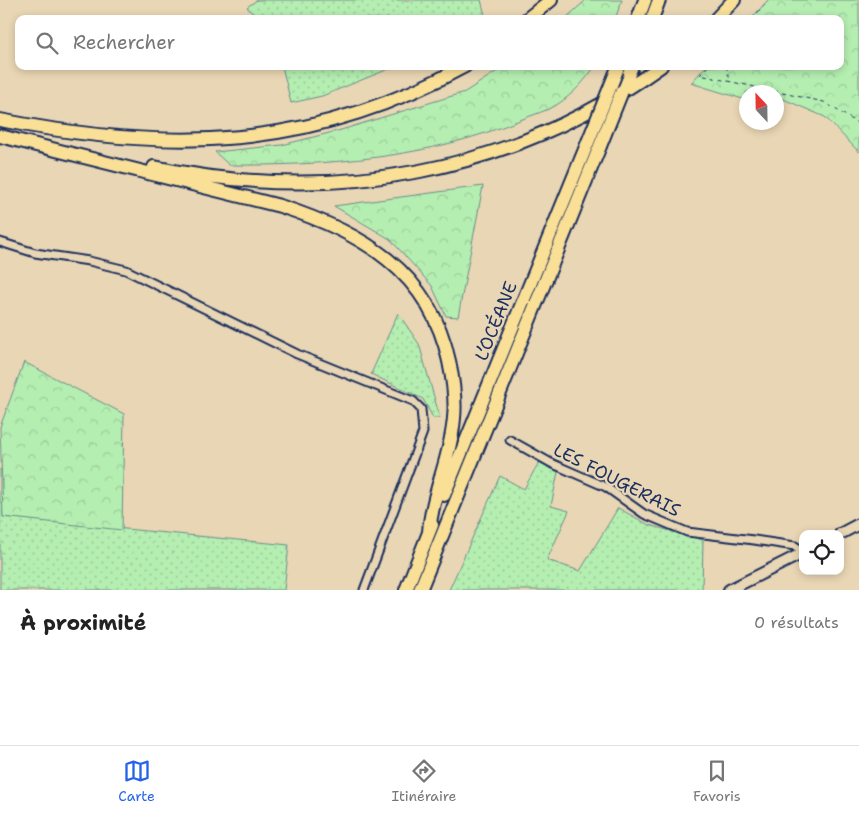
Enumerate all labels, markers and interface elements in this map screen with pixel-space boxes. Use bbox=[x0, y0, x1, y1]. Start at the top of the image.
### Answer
search box bbox=[15, 15, 844, 70]
icon: search bbox=[33, 29, 61, 57]
text: Rechercher bbox=[73, 30, 176, 55]
north arrow bbox=[739, 85, 784, 130]
street label: L’OCÉANE bbox=[469, 278, 523, 364]
street label: LES FOUGERAIS bbox=[549, 438, 685, 522]
map controls bbox=[799, 530, 844, 575]
button: locate bbox=[799, 530, 844, 575]
text: À proximité bbox=[20, 609, 146, 637]
text: 0 résultats bbox=[754, 612, 839, 633]
tab: Carte bbox=[118, 757, 155, 805]
tab: Itinéraire bbox=[391, 757, 456, 805]
tab: Favoris bbox=[693, 757, 741, 805]

